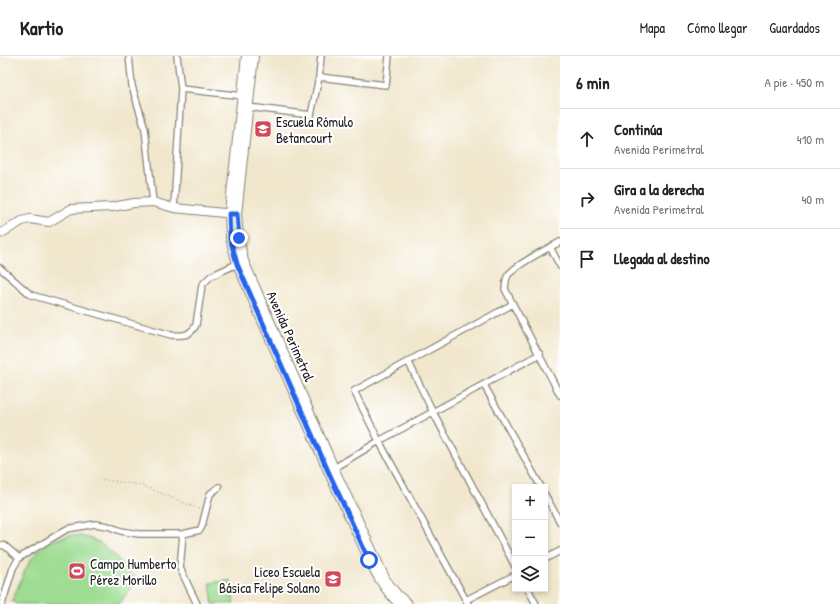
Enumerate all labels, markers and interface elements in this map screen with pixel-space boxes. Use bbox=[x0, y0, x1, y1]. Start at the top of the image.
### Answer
text: Kartio bbox=[20, 15, 63, 41]
text: Mapa bbox=[640, 18, 665, 37]
text: Cómo llegar bbox=[687, 18, 747, 37]
text: Guardados bbox=[769, 18, 820, 37]
text: 6 min bbox=[576, 71, 610, 94]
text: A pie · 450 m bbox=[764, 73, 824, 91]
place label: Escuela Rómulo Betancourt bbox=[276, 112, 353, 147]
school or university icon: Escuela Rómulo Betancourt bbox=[253, 119, 273, 139]
text: Continúa bbox=[614, 119, 662, 140]
icon: ahead bbox=[576, 128, 598, 150]
text: 410 m bbox=[797, 130, 824, 148]
text: Avenida Perimetral bbox=[614, 140, 704, 158]
text: Gira a la derecha bbox=[614, 179, 704, 200]
icon: right bbox=[576, 188, 598, 210]
text: 40 m bbox=[801, 190, 824, 208]
text: Avenida Perimetral bbox=[614, 200, 704, 218]
route end bbox=[230, 229, 248, 247]
icon: arrive bbox=[576, 248, 598, 270]
text: Llegada al destino bbox=[614, 248, 710, 269]
street label: Avenida Perimetral bbox=[263, 288, 320, 384]
map controls bbox=[512, 484, 548, 592]
button: + bbox=[512, 484, 548, 520]
button: − bbox=[512, 520, 548, 556]
route start bbox=[360, 551, 378, 569]
place label: Campo Humberto Pérez Morillo bbox=[90, 554, 177, 589]
button: layers bbox=[512, 556, 548, 592]
sports icon: Campo Humberto Pérez Morillo bbox=[67, 561, 87, 581]
place label: Liceo Escuela Básica Felipe Solano bbox=[219, 562, 321, 598]
school or university icon: Liceo Escuela Básica Felipe Solano bbox=[323, 569, 343, 589]

